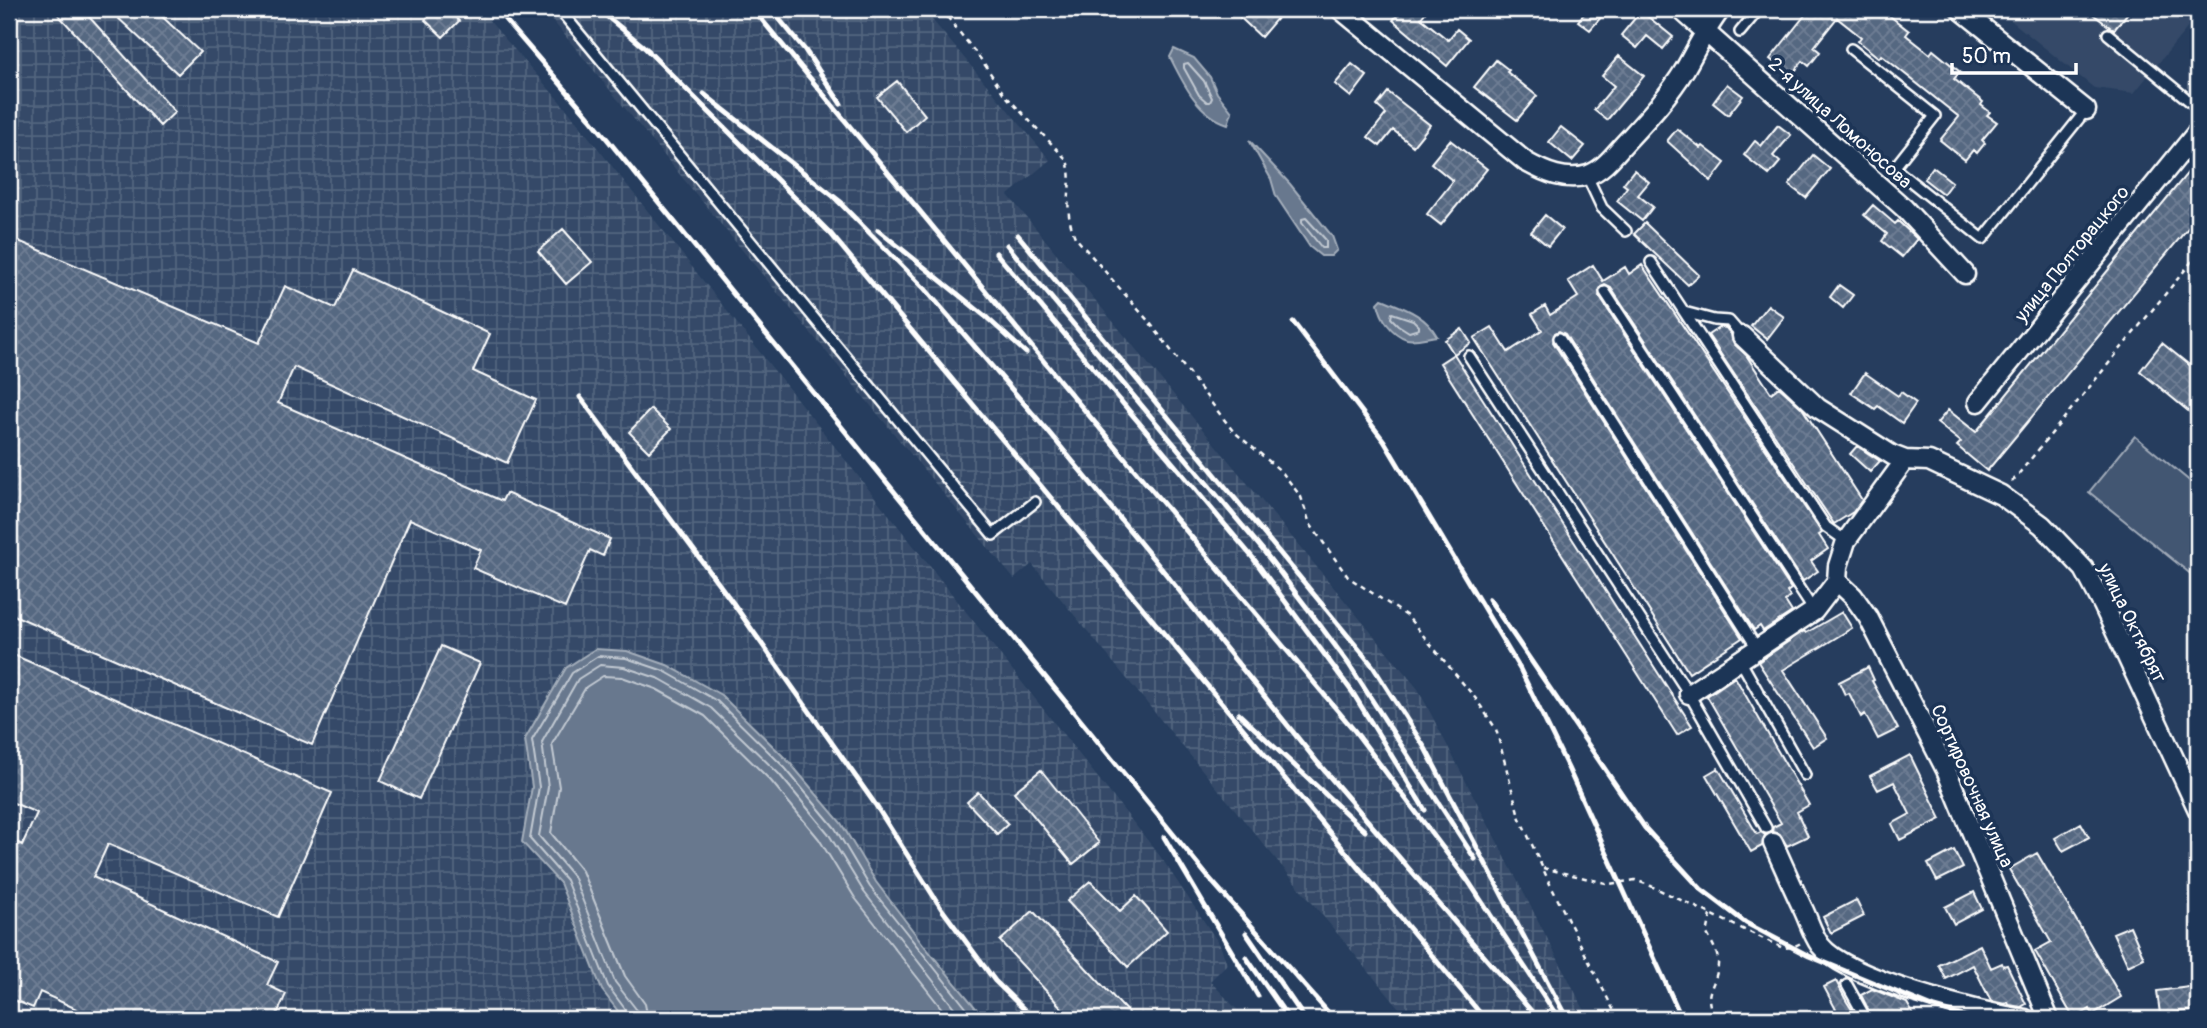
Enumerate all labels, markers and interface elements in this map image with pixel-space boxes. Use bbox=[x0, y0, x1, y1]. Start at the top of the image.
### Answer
scale bar bbox=[1952, 32, 2076, 76]
text: 50 m bbox=[1962, 43, 2011, 70]
street label: 2-я улица Ломоносова bbox=[1763, 52, 1917, 194]
street label: улица Полторацкого bbox=[2009, 181, 2135, 328]
street label: улица Октябрят bbox=[2092, 558, 2172, 687]
street label: Сортировочная улица bbox=[1925, 701, 2019, 871]

